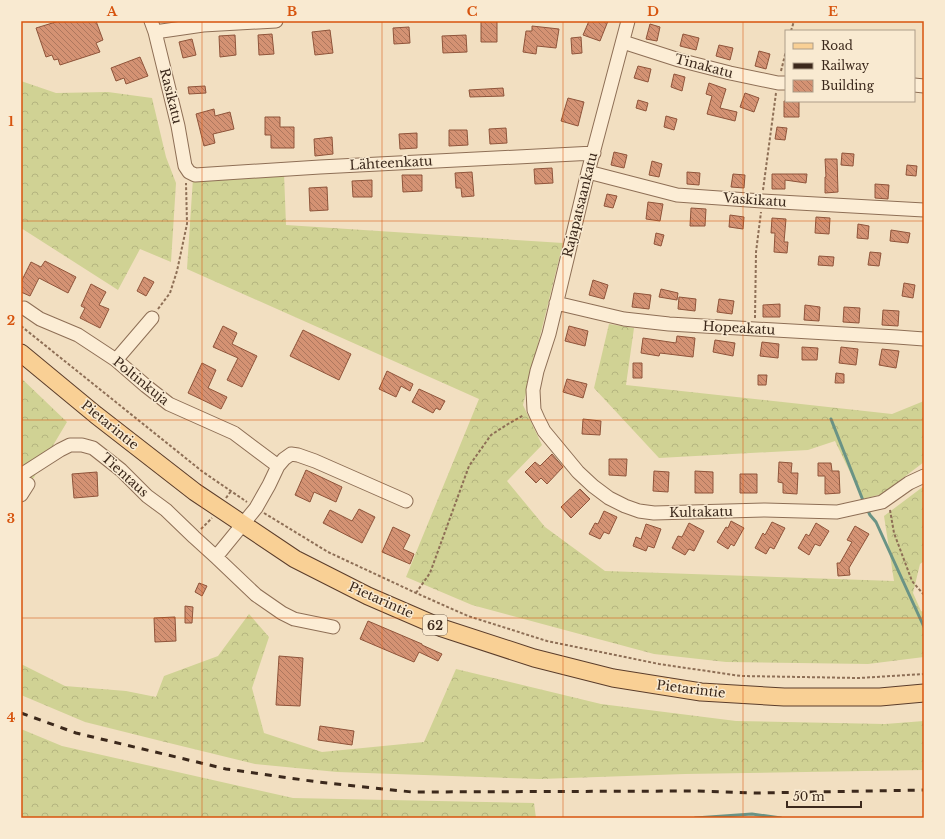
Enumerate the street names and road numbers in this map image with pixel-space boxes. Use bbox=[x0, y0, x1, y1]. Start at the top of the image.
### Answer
street label: Tinakatu bbox=[673, 50, 735, 82]
street label: Rasikatu bbox=[156, 66, 186, 126]
street label: Rajapatsaankatu bbox=[559, 150, 601, 259]
street label: Lähteenkatu bbox=[349, 152, 433, 174]
street label: Vaskikatu bbox=[722, 189, 787, 211]
street label: Hopeakatu bbox=[702, 318, 776, 338]
street label: Poltinkuja bbox=[109, 353, 173, 409]
street label: Pietarintie bbox=[78, 397, 142, 453]
street label: Tientaus bbox=[98, 449, 152, 501]
street label: Kultakatu bbox=[669, 503, 733, 521]
street label: Pietarintie bbox=[346, 578, 416, 622]
road number: 62 bbox=[423, 615, 447, 635]
street label: Pietarintie bbox=[656, 676, 726, 702]

